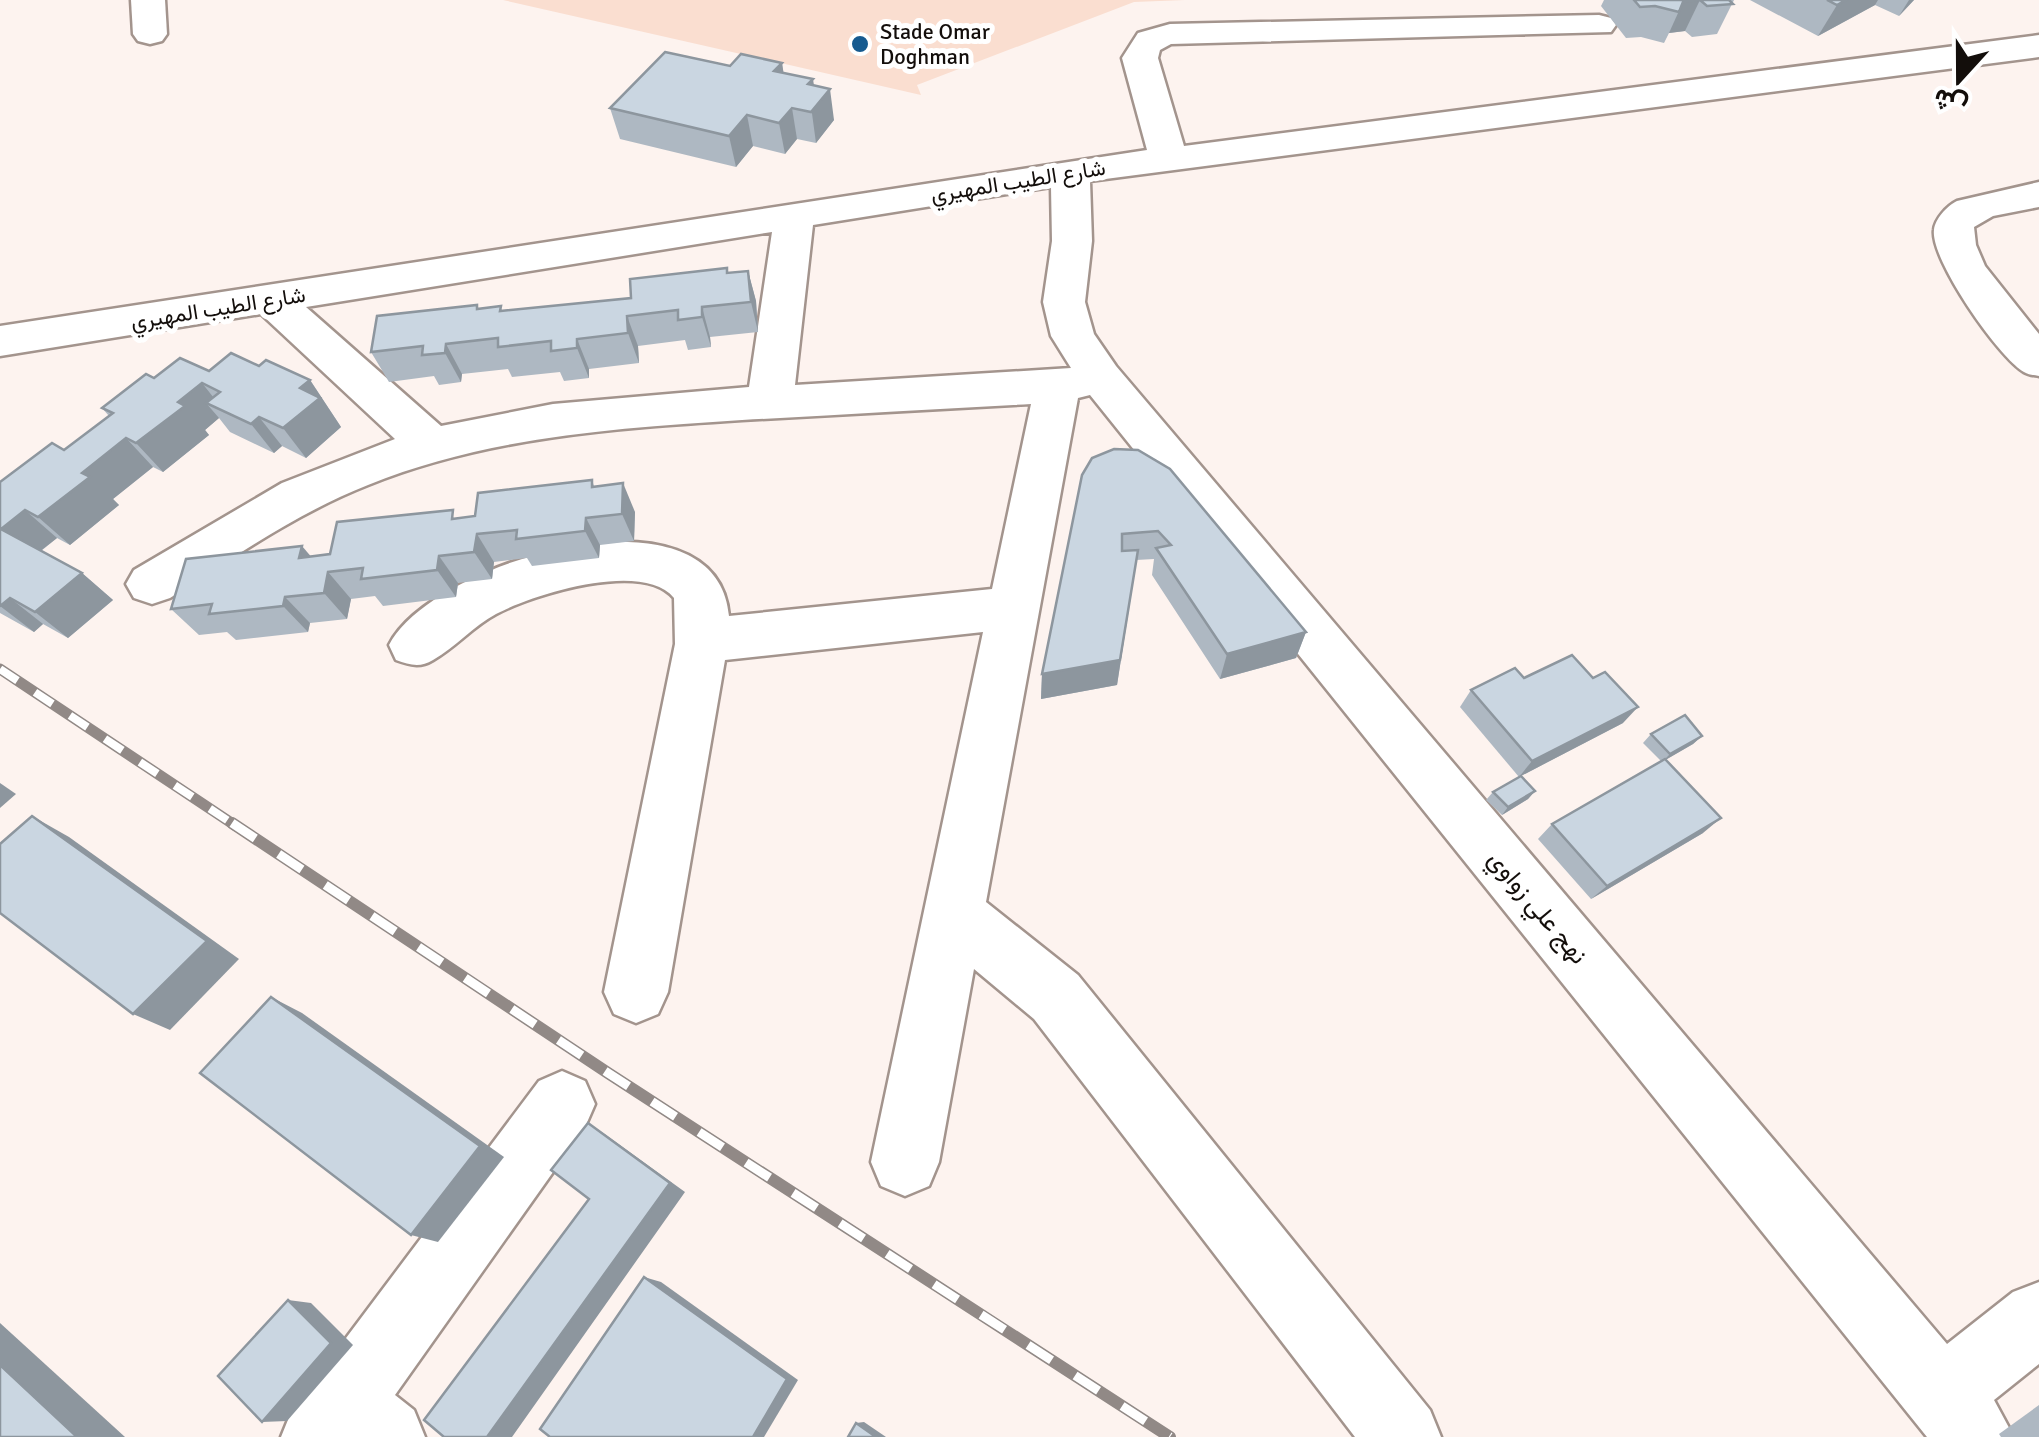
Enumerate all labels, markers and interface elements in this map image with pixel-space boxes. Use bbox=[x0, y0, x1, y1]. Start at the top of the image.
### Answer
place label: Stade Omar Doghman bbox=[880, 18, 990, 70]
north arrow bbox=[1909, 30, 2009, 130]
marker: Stade Omar Doghman bbox=[849, 33, 871, 55]
text: ش bbox=[1929, 81, 1972, 124]
street label: شارع الطيب المهيري bbox=[929, 154, 1108, 213]
street label: شارع الطيب المهيري bbox=[129, 281, 308, 340]
street label: نهج علي زواوي bbox=[1478, 844, 1594, 973]

